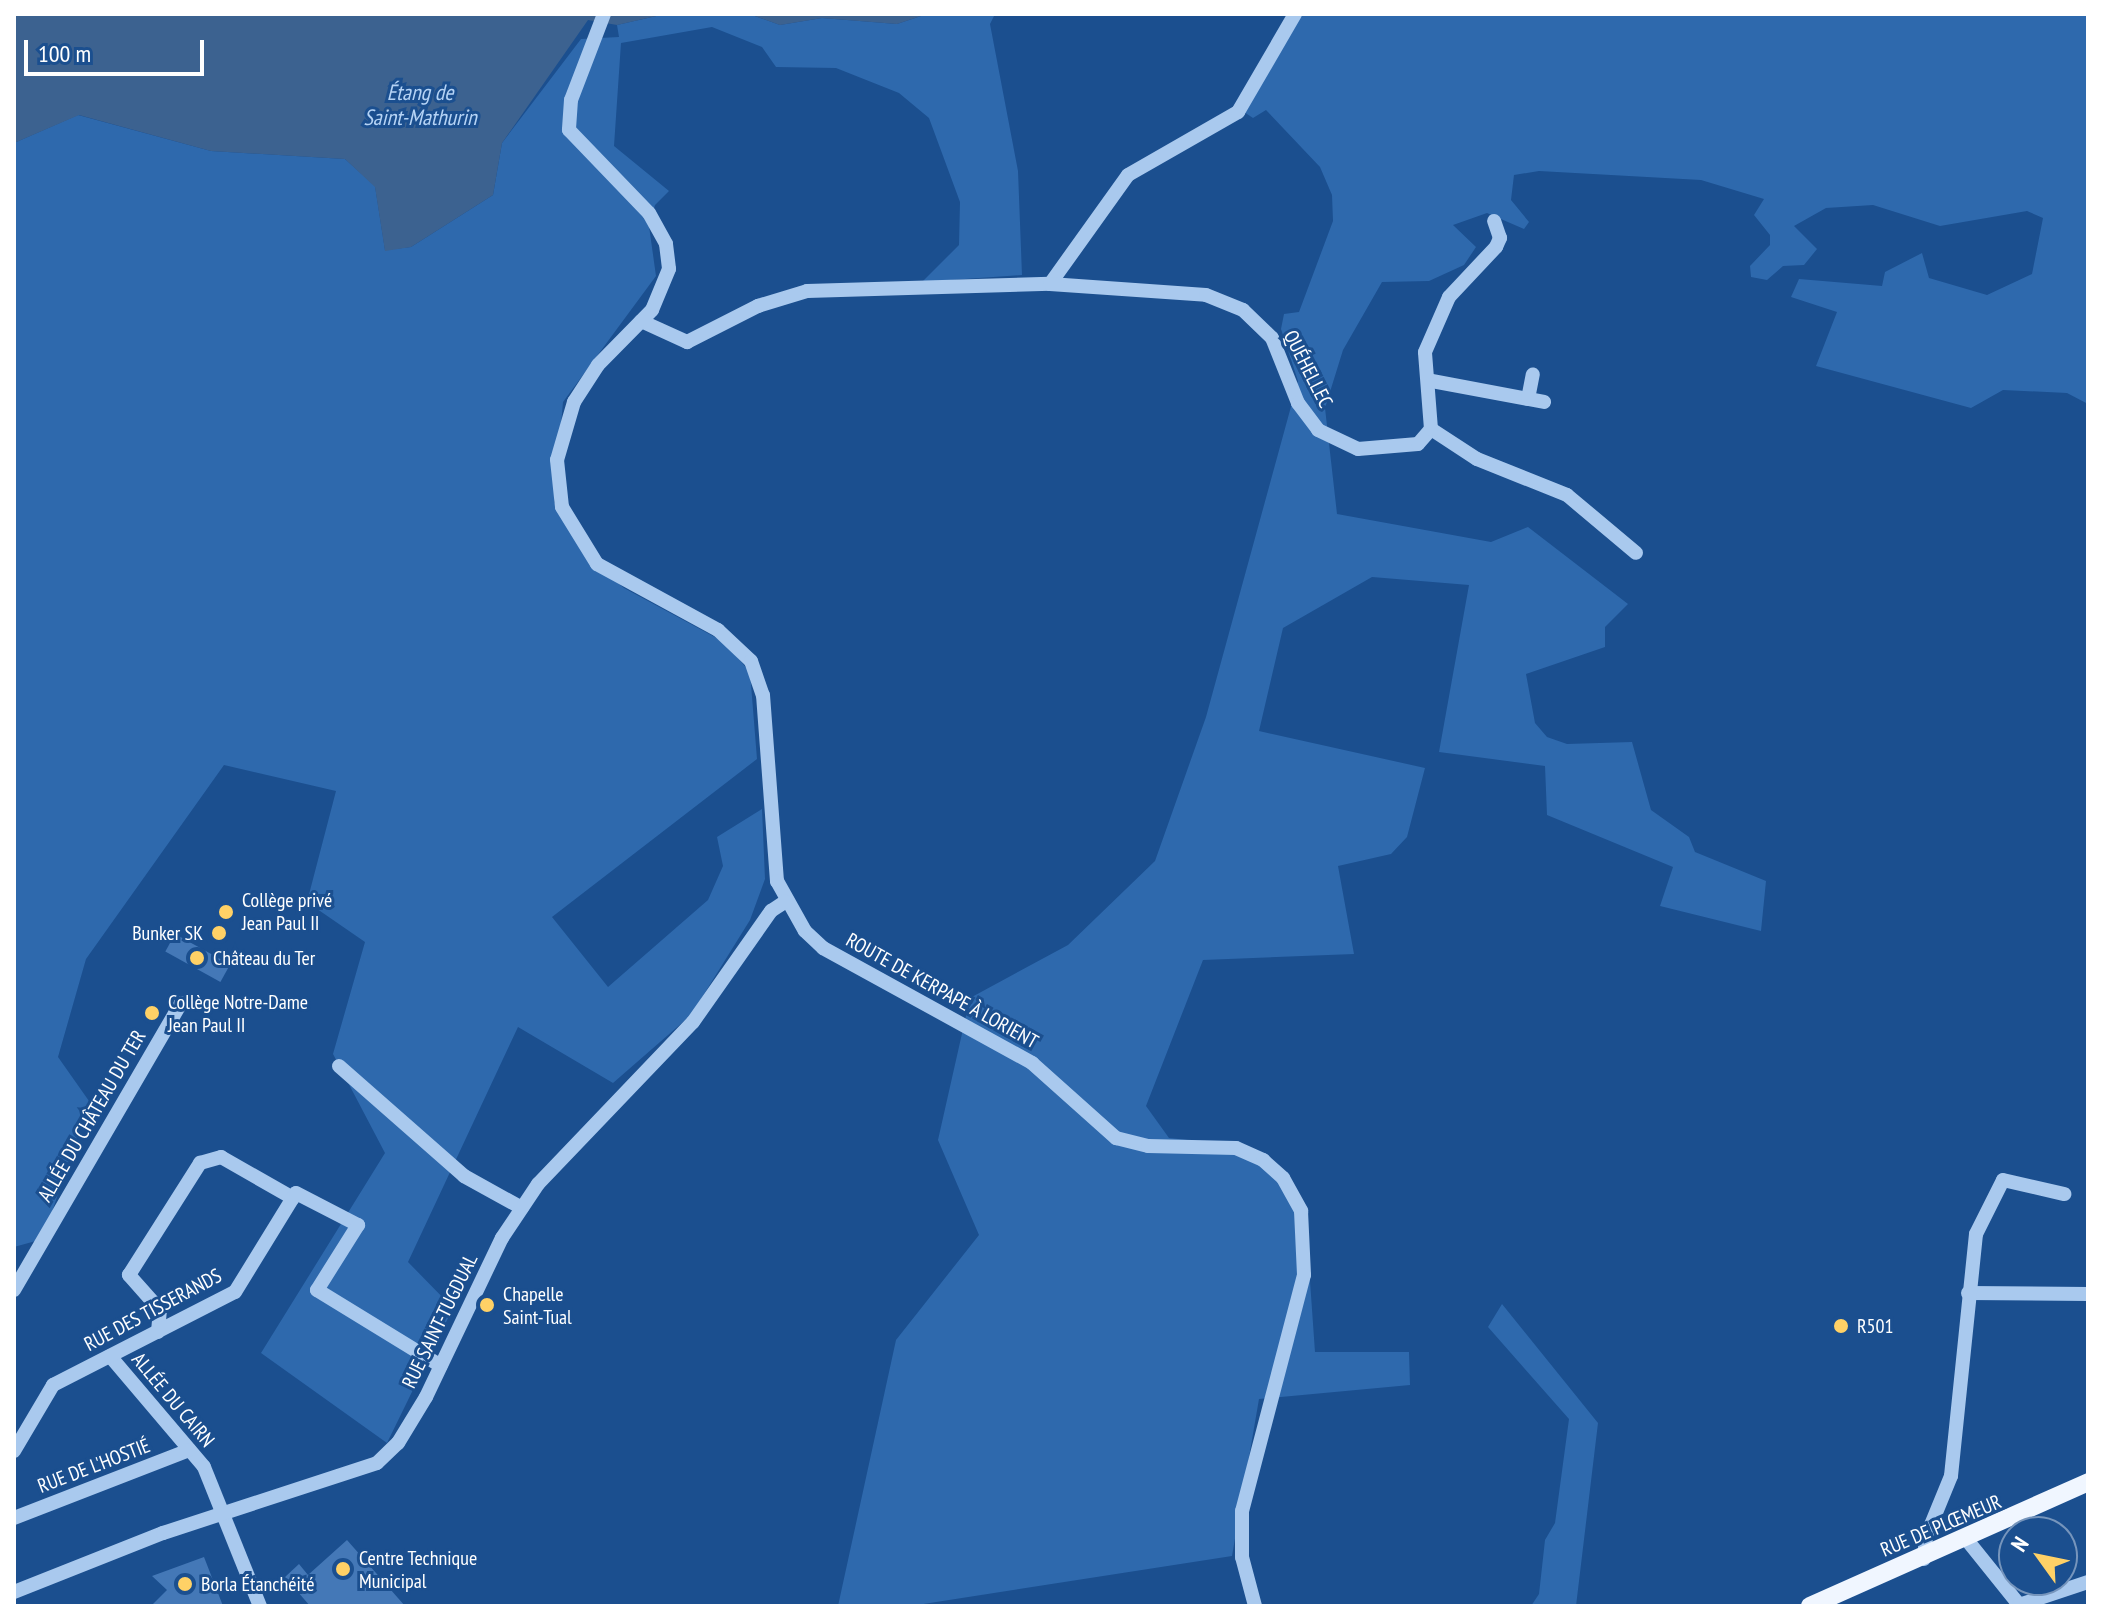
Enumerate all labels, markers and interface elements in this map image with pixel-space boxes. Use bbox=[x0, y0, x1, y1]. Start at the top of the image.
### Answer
scale bar bbox=[28, 24, 208, 74]
text: 100 m bbox=[38, 38, 91, 69]
water label: Étang de Saint-Mathurin bbox=[363, 79, 477, 130]
street label: QUÉHELLEC bbox=[1278, 326, 1338, 412]
place label: Collège privé Jean Paul II bbox=[242, 888, 332, 935]
marker: Collège privé Jean Paul II bbox=[217, 903, 235, 921]
place label: Bunker SK bbox=[132, 921, 203, 945]
marker: Bunker SK bbox=[210, 924, 228, 942]
street label: ROUTE DE KERPAPE À LORIENT bbox=[841, 928, 1043, 1054]
place label: Château du Ter bbox=[213, 946, 316, 970]
marker: Château du Ter bbox=[188, 949, 206, 967]
place label: Collège Notre-Dame Jean Paul II bbox=[168, 990, 308, 1037]
marker: Collège Notre-Dame Jean Paul II bbox=[143, 1004, 161, 1022]
street label: ALLÉE DU CHÂTEAU DU TER bbox=[33, 1026, 151, 1206]
street label: RUE SAINT-TUGDUAL bbox=[397, 1250, 483, 1392]
street label: RUE DES TISSERANDS bbox=[80, 1264, 226, 1356]
place label: Chapelle Saint-Tual bbox=[503, 1282, 572, 1329]
marker: Chapelle Saint-Tual bbox=[478, 1296, 496, 1314]
place label: R501 bbox=[1857, 1314, 1894, 1338]
marker: R501 bbox=[1832, 1317, 1850, 1335]
street label: ALLÉE DU CAIRN bbox=[127, 1348, 219, 1452]
street label: RUE DE L'HOSTIÉ bbox=[34, 1434, 154, 1498]
street label: RUE DE PLŒMEUR bbox=[1877, 1490, 2005, 1562]
north arrow bbox=[1998, 1516, 2078, 1596]
text: N bbox=[2005, 1531, 2035, 1557]
place label: Centre Technique Municipal bbox=[359, 1546, 478, 1593]
marker: Centre Technique Municipal bbox=[334, 1560, 352, 1578]
place label: Borla Étanchéité bbox=[201, 1572, 314, 1596]
marker: Borla Étanchéité bbox=[176, 1575, 194, 1593]

